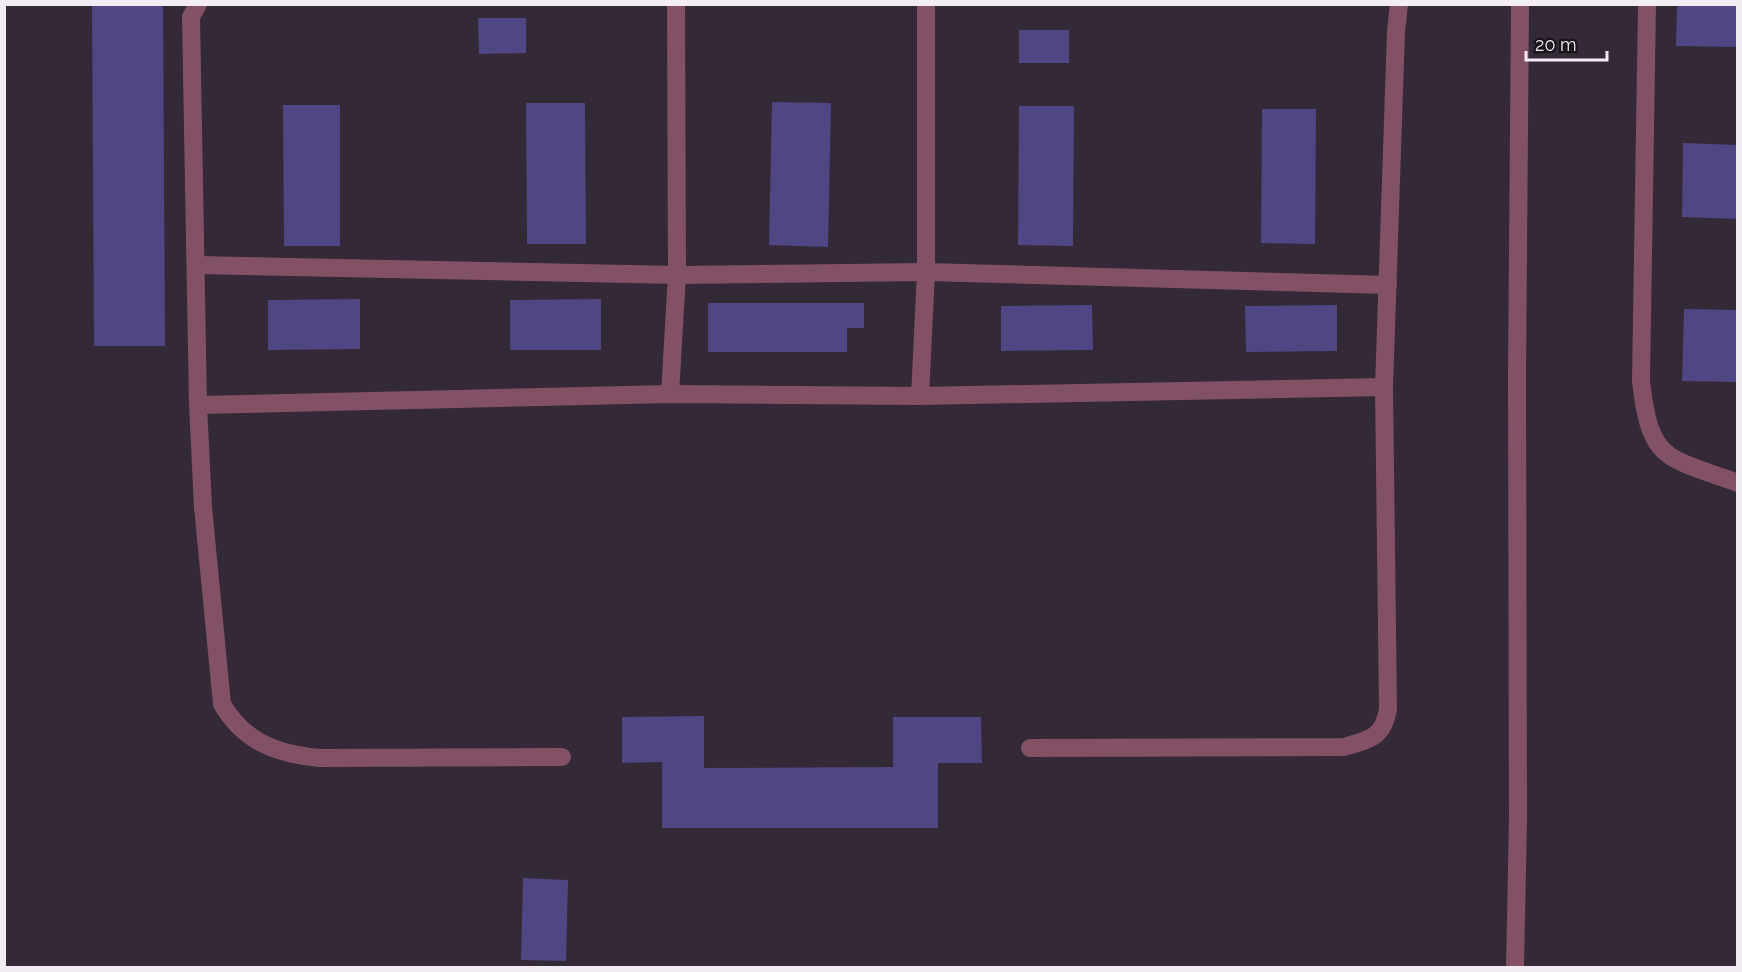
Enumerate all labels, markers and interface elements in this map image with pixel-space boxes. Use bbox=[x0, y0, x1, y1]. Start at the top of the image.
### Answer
scale bar bbox=[1526, 24, 1607, 62]
text: 20 m bbox=[1535, 34, 1577, 55]

